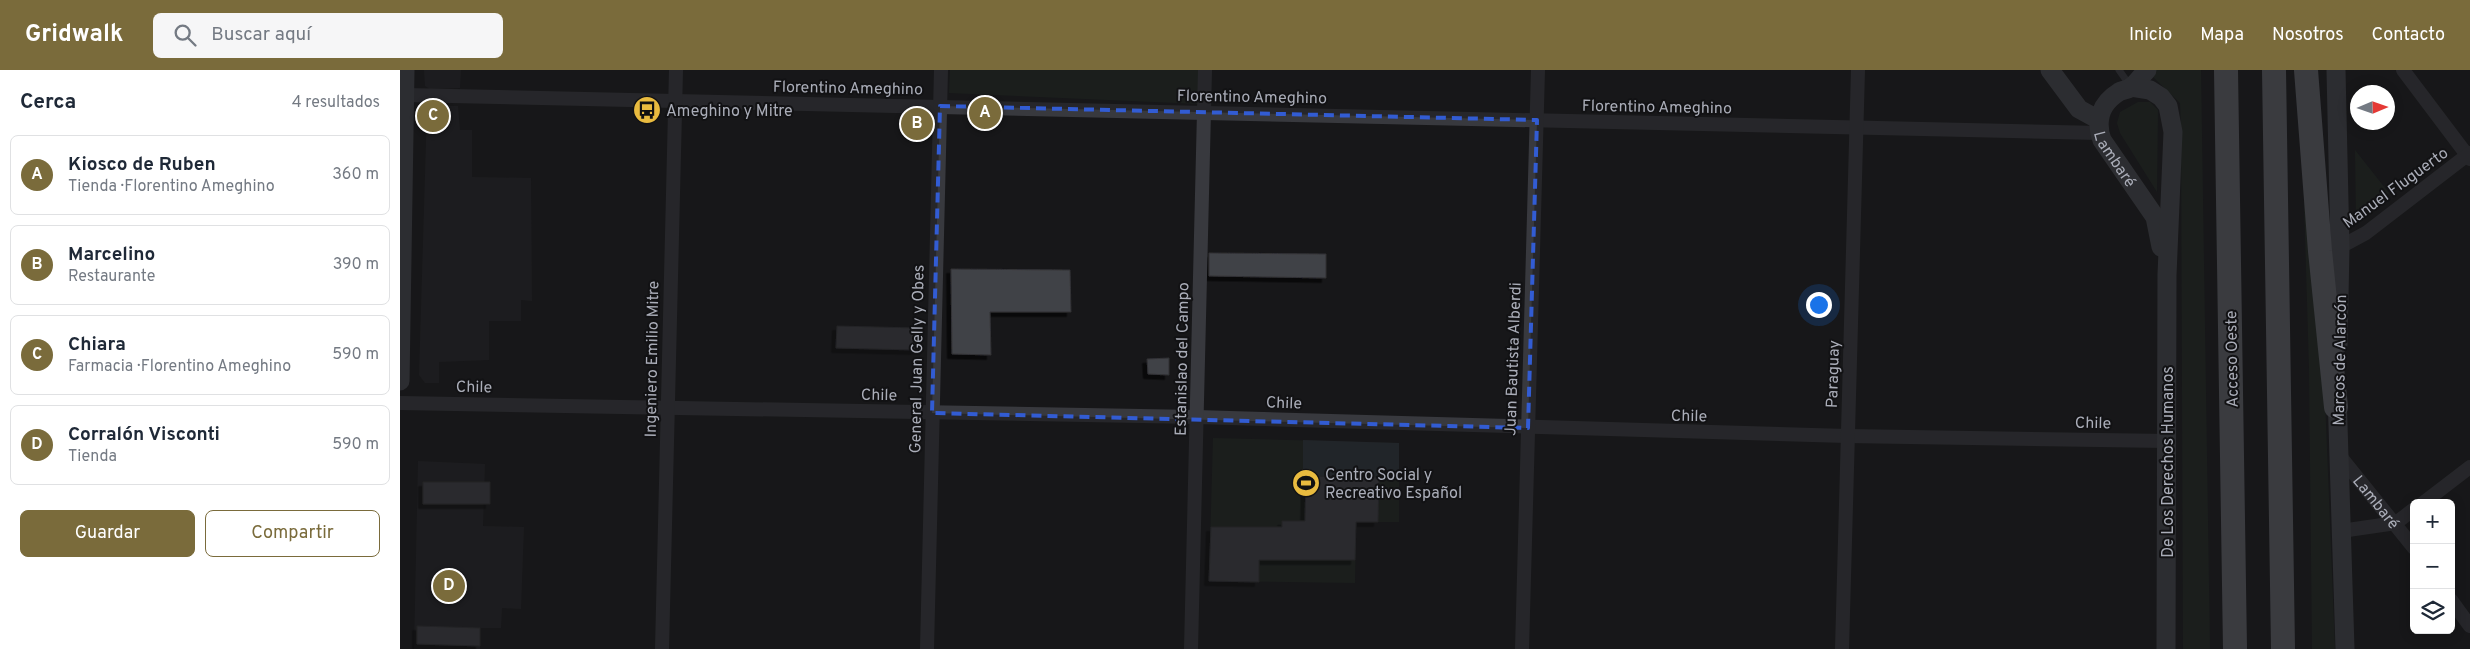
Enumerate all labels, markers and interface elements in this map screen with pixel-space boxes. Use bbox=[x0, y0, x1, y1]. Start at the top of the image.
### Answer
search box bbox=[153, 13, 503, 58]
text: Gridwalk bbox=[25, 20, 123, 50]
icon: search bbox=[171, 21, 199, 49]
text: Buscar aquí bbox=[211, 23, 311, 47]
text: Inicio bbox=[2129, 24, 2172, 47]
text: Mapa bbox=[2200, 24, 2244, 47]
text: Nosotros bbox=[2272, 24, 2344, 47]
text: Contacto bbox=[2372, 24, 2445, 47]
street label: Florentino Ameghino bbox=[773, 78, 923, 100]
north arrow bbox=[2350, 85, 2395, 130]
street label: Florentino Ameghino bbox=[1177, 87, 1327, 109]
text: Cerca bbox=[20, 89, 76, 116]
text: 4 resultados bbox=[292, 93, 380, 113]
pin: A bbox=[969, 94, 1001, 132]
bus stop icon: Ameghino y Mitre bbox=[632, 95, 662, 125]
pin: C bbox=[417, 97, 449, 135]
street label: Florentino Ameghino bbox=[1582, 97, 1732, 119]
place label: Ameghino y Mitre bbox=[666, 102, 793, 122]
pin: B bbox=[901, 105, 933, 143]
street label: Lambaré bbox=[2088, 129, 2139, 192]
street label: Manuel Fluguerto bbox=[2339, 144, 2453, 234]
text: Kiosco de Ruben bbox=[68, 153, 216, 177]
text: A bbox=[31, 165, 43, 185]
text: 360 m bbox=[332, 165, 379, 185]
text: Tienda · Florentino Ameghino bbox=[68, 177, 275, 197]
text: Marcelino bbox=[68, 243, 155, 267]
text: B bbox=[31, 255, 43, 275]
text: 390 m bbox=[333, 255, 379, 275]
street label: General Juan Gelly y Obes bbox=[906, 265, 930, 454]
text: Restaurante bbox=[68, 267, 155, 287]
street label: Ingeniero Emilio Mitre bbox=[642, 281, 664, 438]
street label: Estanislao del Campo bbox=[1172, 282, 1194, 436]
street label: Juan Bautista Alberdi bbox=[1501, 282, 1527, 436]
your location bbox=[1806, 292, 1832, 318]
street label: Marcos de Alarcón bbox=[2330, 294, 2352, 426]
street label: Acceso Oeste bbox=[2222, 310, 2244, 408]
text: Chiara bbox=[68, 333, 126, 357]
street label: Paraguay bbox=[1823, 340, 1845, 408]
text: C bbox=[32, 345, 42, 365]
text: 590 m bbox=[332, 345, 379, 365]
text: Farmacia · Florentino Ameghino bbox=[68, 357, 291, 377]
street label: De Los Derechos Humanos bbox=[2159, 366, 2179, 558]
street label: Chile bbox=[456, 378, 492, 398]
street label: Chile bbox=[861, 386, 897, 406]
street label: Chile bbox=[1265, 393, 1302, 415]
street label: Chile bbox=[1671, 407, 1707, 427]
street label: Chile bbox=[2075, 414, 2111, 434]
text: Corralón Visconti bbox=[68, 423, 220, 447]
text: D bbox=[31, 435, 43, 455]
text: 590 m bbox=[332, 435, 379, 455]
text: Tienda bbox=[68, 447, 117, 467]
place label: Centro Social y Recreativo Español bbox=[1325, 466, 1462, 504]
sports icon: Centro Social y Recreativo Español bbox=[1291, 468, 1321, 498]
street label: Lambaré bbox=[2347, 472, 2403, 534]
map controls bbox=[2410, 499, 2455, 634]
button: + bbox=[2410, 499, 2455, 544]
button: Guardar bbox=[20, 510, 195, 557]
button: Compartir bbox=[205, 510, 380, 557]
button: − bbox=[2410, 544, 2455, 589]
pin: D bbox=[433, 567, 465, 605]
button: layers bbox=[2410, 589, 2455, 634]

